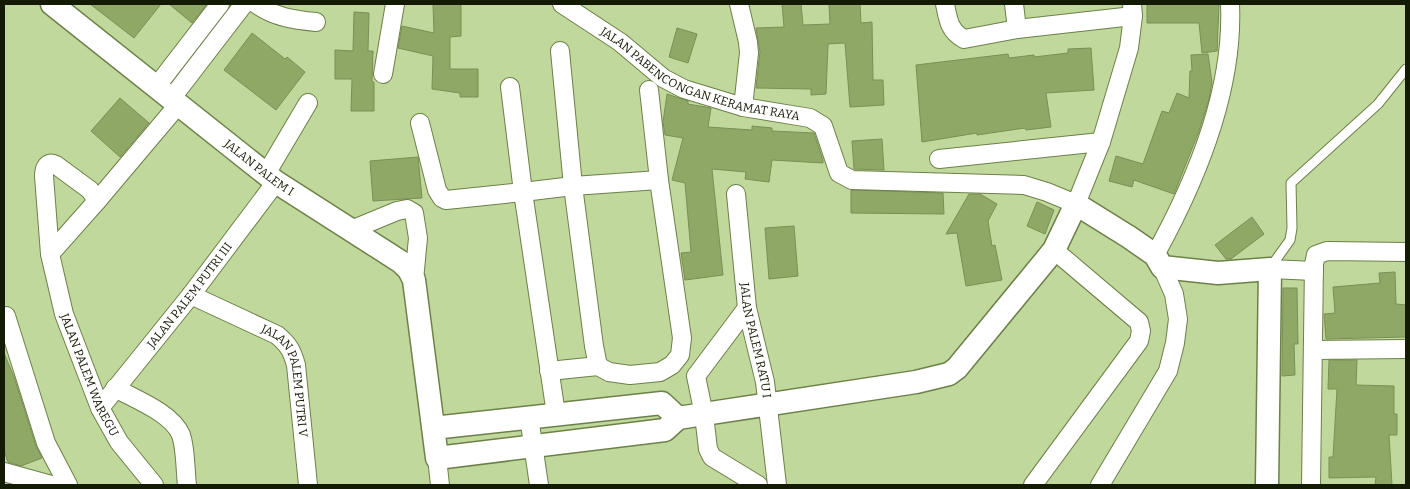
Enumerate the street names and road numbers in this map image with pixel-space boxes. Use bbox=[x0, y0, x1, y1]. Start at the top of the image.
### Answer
street label: JALAN PABENCONGAN KERAMAT RAYA bbox=[597, 24, 802, 123]
street label: JALAN PALEM I bbox=[221, 136, 297, 199]
street label: JALAN PALEM PUTRI III bbox=[144, 240, 235, 352]
street label: JALAN PALEM RATU I bbox=[737, 281, 774, 399]
street label: JALAN PALEM WAREGU bbox=[57, 311, 121, 439]
street label: JALAN PALEM PUTRI V bbox=[258, 321, 310, 439]

